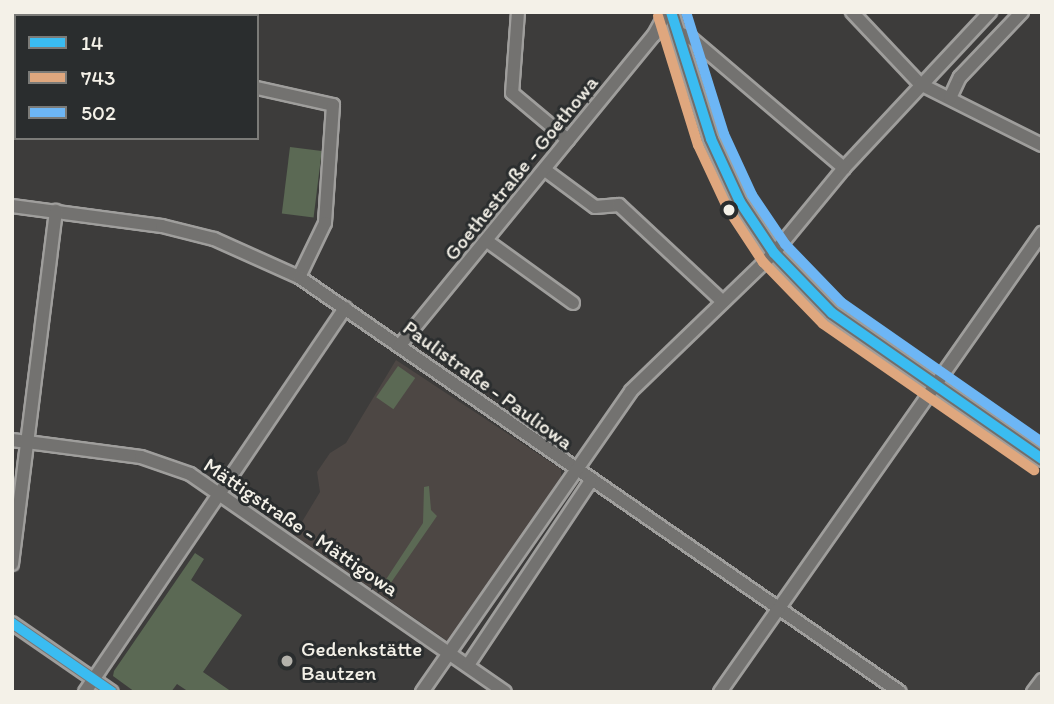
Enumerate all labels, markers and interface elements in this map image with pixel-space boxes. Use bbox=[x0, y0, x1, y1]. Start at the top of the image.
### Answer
legend bbox=[14, 14, 259, 140]
text: 14 bbox=[81, 30, 103, 55]
text: 743 bbox=[81, 65, 115, 90]
street label: Goethestraße - Goethowa bbox=[439, 70, 603, 266]
text: 502 bbox=[81, 100, 116, 125]
unlabelled marker bbox=[722, 203, 736, 217]
street label: Paulistraße - Pauliowa bbox=[399, 315, 577, 455]
street label: Mättigstraße - Mättigowa bbox=[199, 452, 403, 602]
place label: Gedenkstätte Bautzen bbox=[301, 636, 422, 686]
marker: Gedenkstätte Bautzen bbox=[279, 653, 295, 669]

